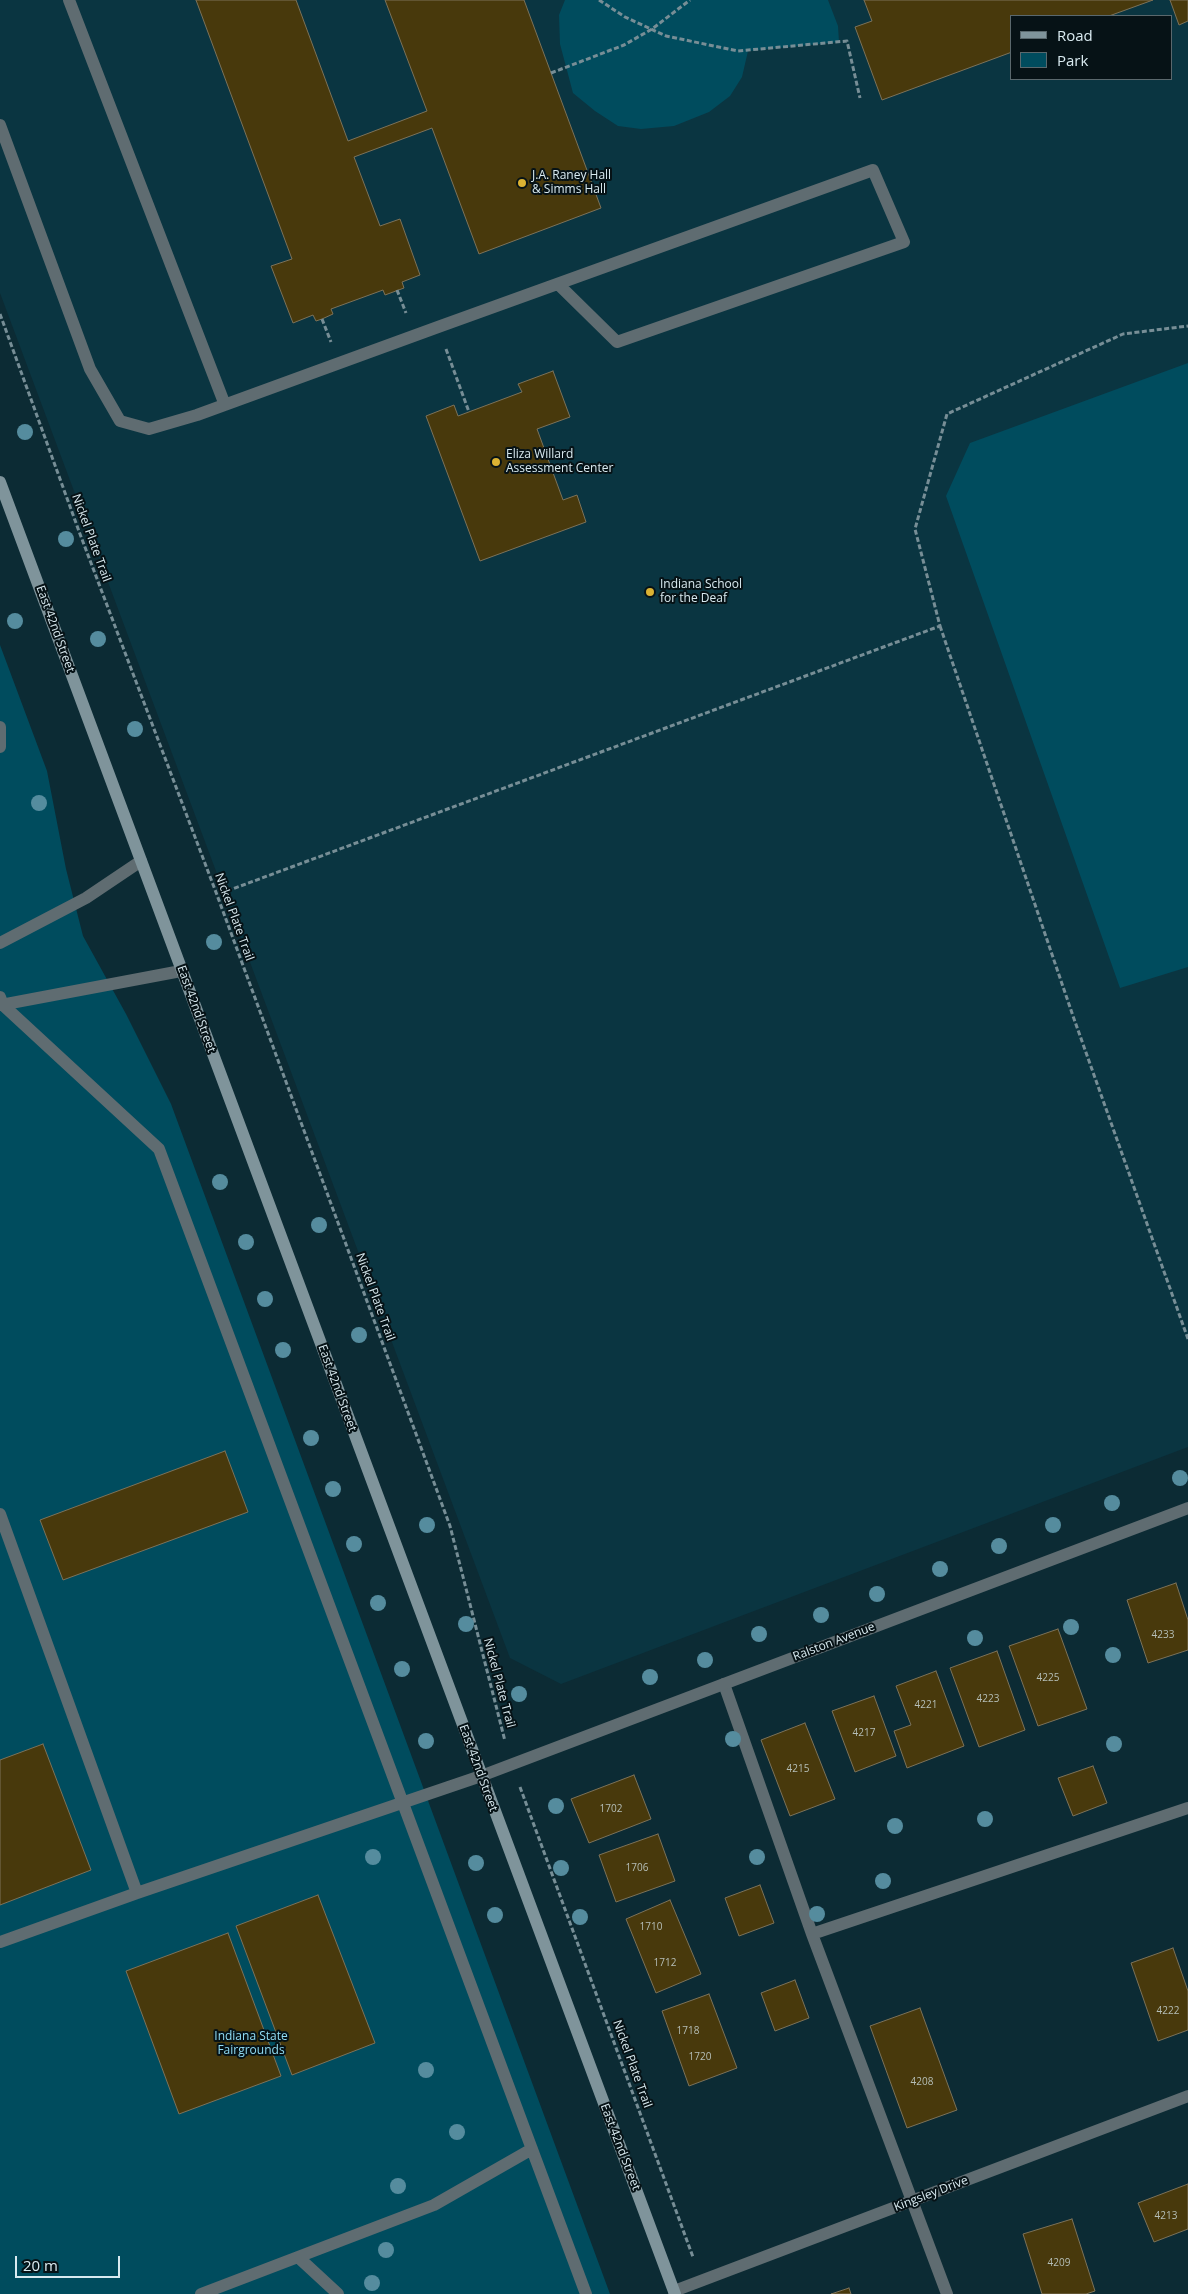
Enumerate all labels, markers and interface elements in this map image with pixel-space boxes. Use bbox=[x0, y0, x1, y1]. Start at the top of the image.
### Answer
legend bbox=[1010, 15, 1173, 80]
text: Road bbox=[1057, 25, 1093, 45]
text: Park bbox=[1057, 50, 1088, 70]
place label: J.A. Raney Hall & Simms Hall bbox=[532, 169, 611, 197]
marker: J.A. Raney Hall & Simms Hall bbox=[516, 177, 528, 189]
place label: Eliza Willard Assessment Center bbox=[506, 448, 613, 476]
marker: Eliza Willard Assessment Center bbox=[490, 456, 502, 468]
street label: Nickel Plate Trail bbox=[68, 492, 114, 584]
place label: Indiana School for the Deaf bbox=[660, 578, 742, 606]
street label: East 42nd Street bbox=[33, 584, 77, 674]
marker: Indiana School for the Deaf bbox=[644, 586, 656, 598]
street label: Nickel Plate Trail bbox=[211, 871, 257, 963]
street label: East 42nd Street bbox=[174, 964, 218, 1054]
street label: Nickel Plate Trail bbox=[352, 1251, 398, 1343]
street label: East 42nd Street bbox=[315, 1343, 359, 1433]
street label: Ralston Avenue bbox=[791, 1620, 877, 1664]
house number: 4233 bbox=[1152, 1629, 1174, 1641]
street label: Nickel Plate Trail bbox=[480, 1637, 518, 1729]
house number: 4225 bbox=[1037, 1672, 1059, 1684]
house number: 4223 bbox=[977, 1693, 999, 1705]
house number: 4221 bbox=[915, 1699, 937, 1711]
street label: East 42nd Street bbox=[456, 1723, 500, 1813]
house number: 4217 bbox=[853, 1727, 875, 1739]
house number: 4215 bbox=[787, 1763, 809, 1775]
house number: 1702 bbox=[600, 1803, 622, 1815]
house number: 1706 bbox=[626, 1862, 648, 1874]
house number: 1710 bbox=[640, 1921, 662, 1933]
house number: 1712 bbox=[654, 1957, 676, 1969]
house number: 4222 bbox=[1157, 2005, 1179, 2017]
street label: Nickel Plate Trail bbox=[609, 2018, 655, 2110]
house number: 1718 bbox=[677, 2025, 699, 2037]
park label: Indiana State Fairgrounds bbox=[214, 2030, 288, 2058]
house number: 1720 bbox=[689, 2051, 711, 2063]
house number: 4208 bbox=[911, 2076, 933, 2088]
street label: East 42nd Street bbox=[597, 2102, 643, 2192]
street label: Kingsley Drive bbox=[892, 2173, 970, 2215]
house number: 4213 bbox=[1155, 2210, 1177, 2222]
scale bar bbox=[18, 2246, 122, 2278]
text: 20 m bbox=[23, 2255, 58, 2275]
house number: 4209 bbox=[1048, 2257, 1070, 2269]

